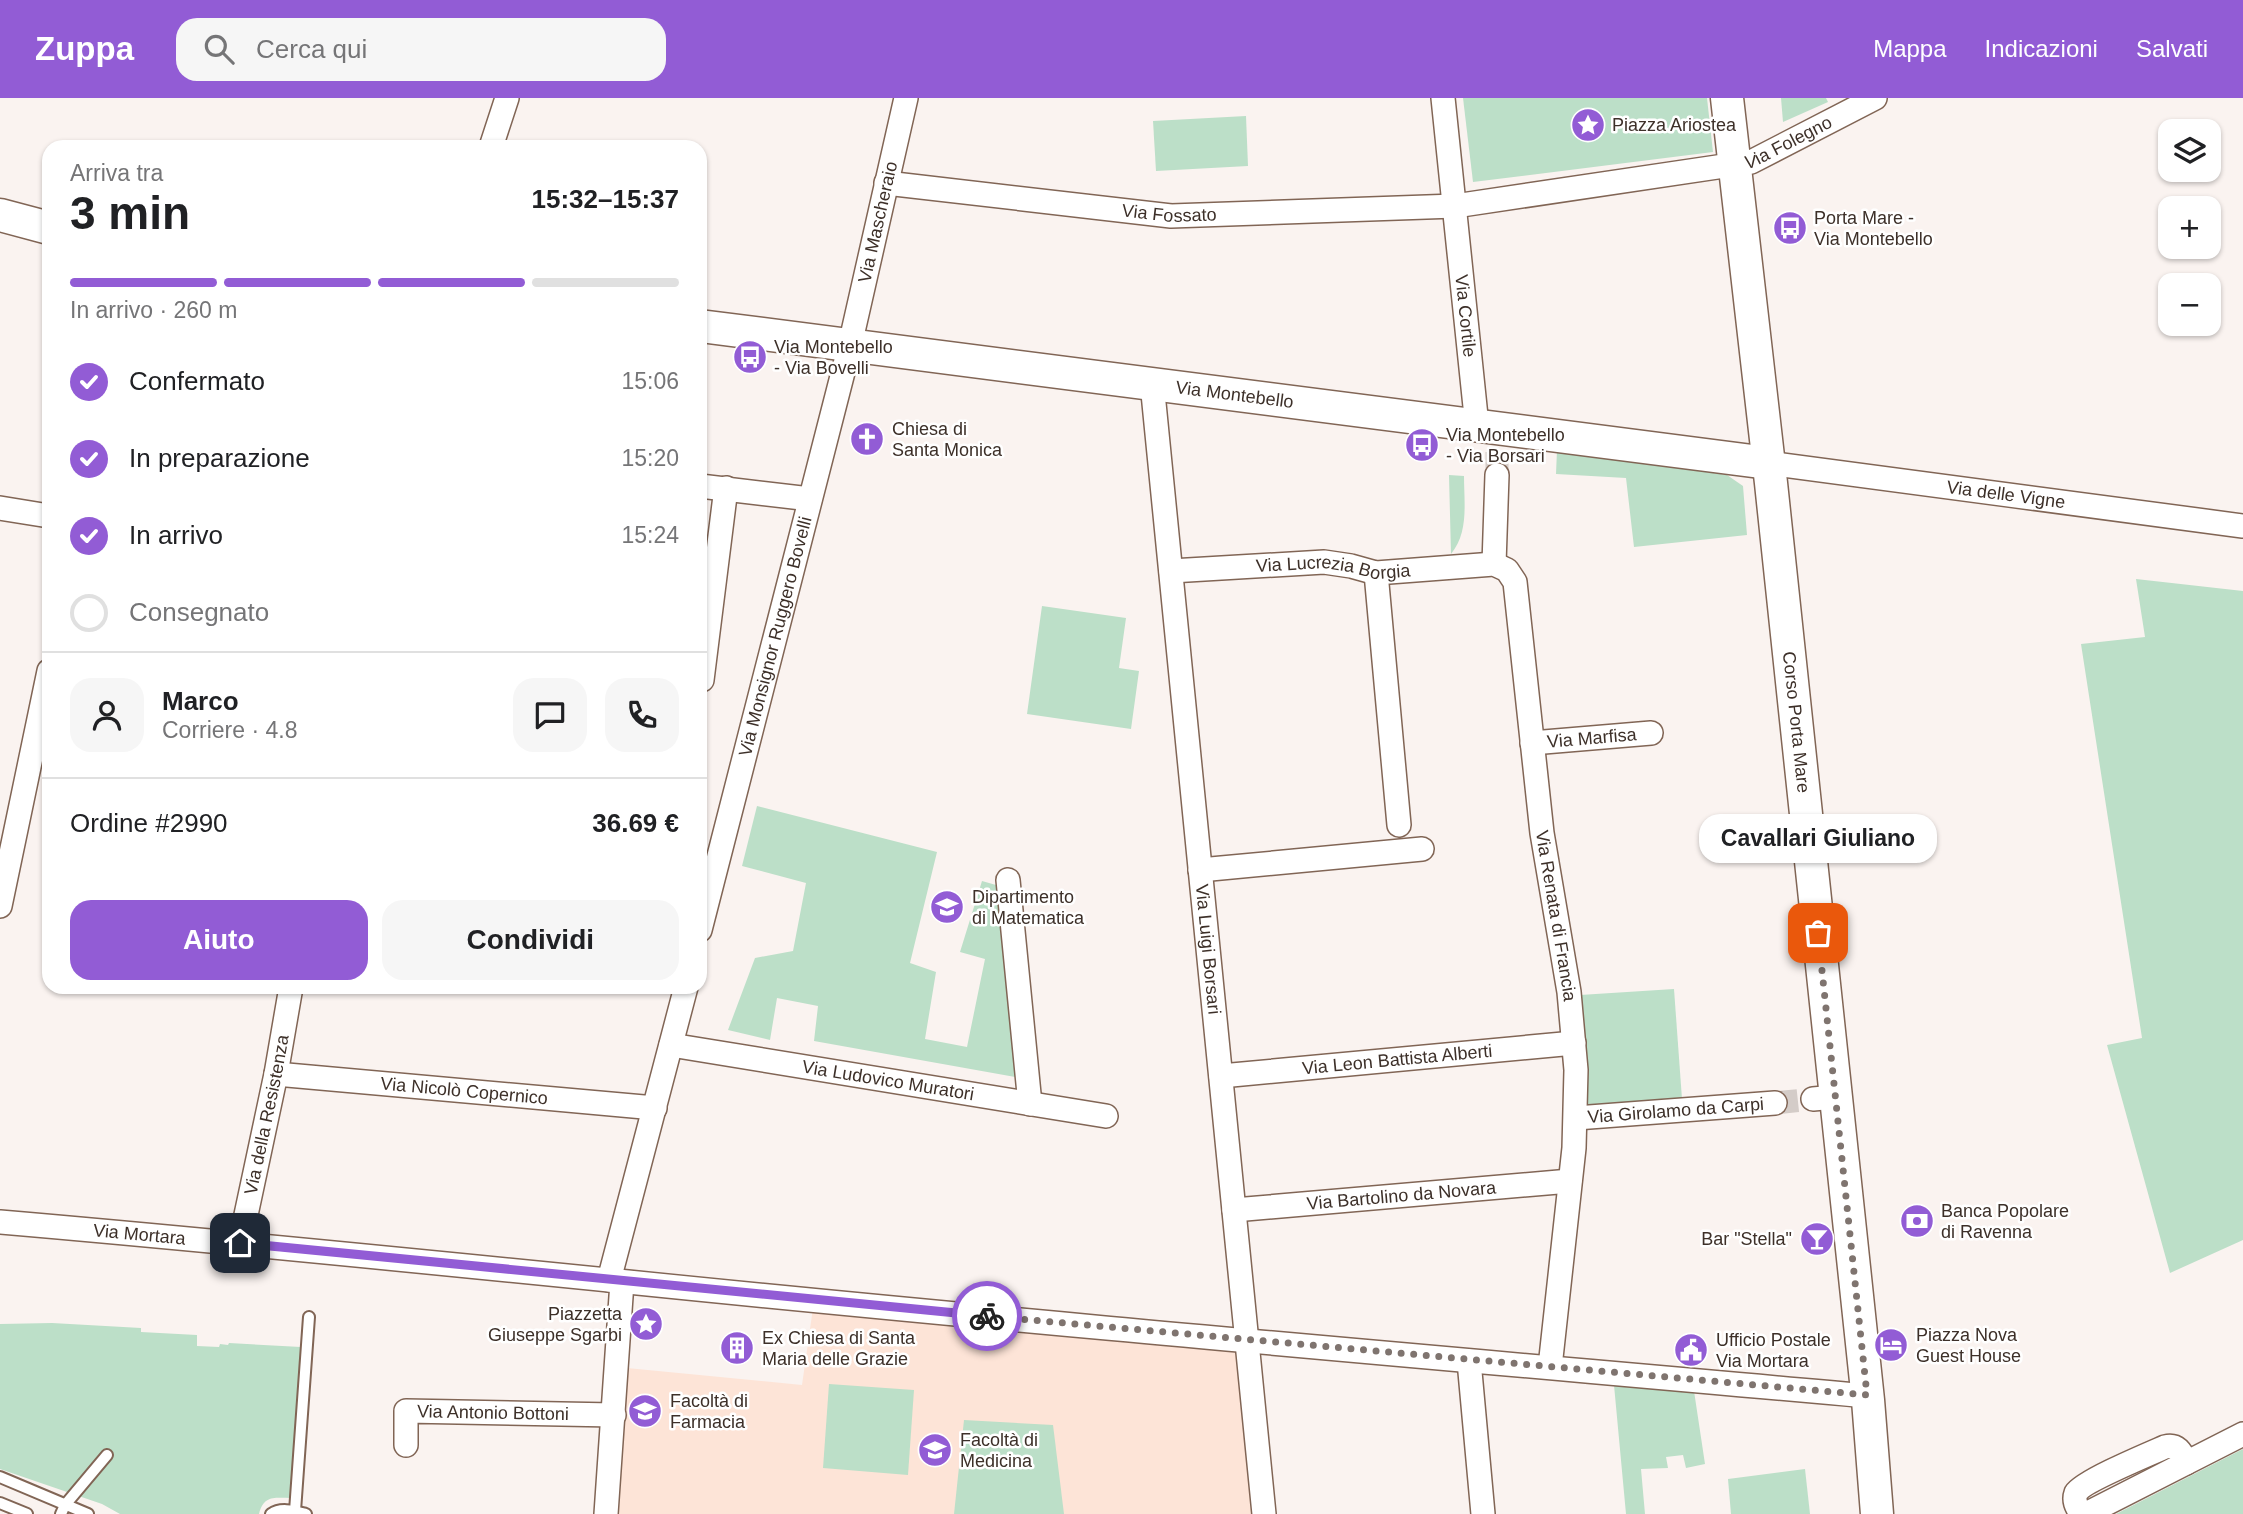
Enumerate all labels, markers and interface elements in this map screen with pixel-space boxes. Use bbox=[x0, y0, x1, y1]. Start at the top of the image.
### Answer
search box bbox=[176, 18, 666, 81]
text: Zuppa bbox=[35, 30, 134, 67]
icon: search bbox=[200, 30, 238, 68]
text: Cerca qui bbox=[256, 34, 367, 64]
text: Mappa bbox=[1873, 35, 1947, 62]
text: Indicazioni bbox=[1985, 35, 2098, 62]
text: Salvati bbox=[2136, 35, 2208, 62]
place icon: Piazza Ariostea bbox=[1569, 106, 1607, 144]
street label: Via Folegno bbox=[1743, 112, 1835, 173]
place label: Piazza Ariostea bbox=[1612, 115, 1737, 135]
map controls bbox=[2158, 119, 2221, 336]
button: layers bbox=[2158, 119, 2221, 182]
street label: Via Mascheraio bbox=[854, 159, 901, 285]
text: Arriva tra bbox=[70, 160, 163, 186]
text: 15:32–15:37 bbox=[532, 184, 679, 214]
text: 3 min bbox=[70, 187, 190, 239]
button: + bbox=[2158, 196, 2221, 259]
street label: Via Fossato bbox=[1121, 200, 1217, 226]
place label: Porta Mare - Via Montebello bbox=[1814, 208, 1933, 249]
bus stop icon: Porta Mare - Via Montebello bbox=[1771, 209, 1809, 247]
button: − bbox=[2158, 273, 2221, 336]
street label: Via Cortile bbox=[1451, 274, 1480, 358]
text: In arrivo · 260 m bbox=[70, 297, 237, 323]
place label: Via Montebello - Via Bovelli bbox=[774, 337, 893, 378]
bus stop icon: Via Montebello - Via Bovelli bbox=[731, 338, 769, 376]
icon: check bbox=[70, 363, 108, 401]
text: Confermato bbox=[129, 366, 265, 396]
text: 15:06 bbox=[621, 368, 679, 394]
street label: Via Montebello bbox=[1174, 377, 1295, 412]
place label: Chiesa di Santa Monica bbox=[892, 419, 1003, 460]
church icon: Chiesa di Santa Monica bbox=[848, 420, 886, 458]
place label: Via Montebello - Via Borsari bbox=[1446, 425, 1565, 466]
bus stop icon: Via Montebello - Via Borsari bbox=[1403, 426, 1441, 464]
icon: check bbox=[70, 440, 108, 478]
text: In preparazione bbox=[129, 443, 310, 473]
text: 15:20 bbox=[621, 445, 679, 471]
street label: Via delle Vigne bbox=[1945, 477, 2066, 512]
street label: Via Monsignor Ruggero Bovelli bbox=[735, 514, 816, 759]
icon: check bbox=[70, 517, 108, 555]
text: In arrivo bbox=[129, 520, 223, 550]
text: 15:24 bbox=[621, 522, 679, 548]
street label: Via Lucrezia Borgia bbox=[1255, 552, 1412, 584]
text: Consegnato bbox=[129, 597, 269, 627]
street label: Corso Porta Mare bbox=[1779, 650, 1814, 794]
button: person bbox=[70, 678, 144, 752]
button: chat bbox=[513, 678, 587, 752]
button: phone bbox=[605, 678, 679, 752]
text: Marco bbox=[162, 686, 239, 716]
text: Corriere · 4.8 bbox=[162, 717, 297, 743]
street label: Via Marfisa bbox=[1546, 724, 1638, 752]
text: Ordine #2990 bbox=[70, 808, 228, 838]
text: 36.69 € bbox=[592, 808, 679, 838]
callout: Cavallari Giuliano bbox=[1699, 814, 1937, 863]
text: Cavallari Giuliano bbox=[1721, 825, 1915, 851]
street label: Via Renata di Francia bbox=[1532, 829, 1580, 1003]
street label: Via Luigi Borsari bbox=[1192, 883, 1224, 1015]
place label: Dipartimento di Matematica bbox=[972, 887, 1085, 928]
school or university icon: Dipartimento di Matematica bbox=[928, 888, 966, 926]
button: Aiuto bbox=[70, 900, 368, 980]
button: Condividi bbox=[382, 900, 679, 980]
pin bbox=[1788, 903, 1848, 963]
icon: bag bbox=[1799, 914, 1837, 952]
street label: Via della Resistenza bbox=[241, 1032, 293, 1197]
street label: Via Leon Battista Alberti bbox=[1301, 1041, 1493, 1078]
street label: Via Ludovico Muratori bbox=[801, 1057, 976, 1104]
street label: Via Nicolò Copernico bbox=[380, 1073, 549, 1108]
street label: Via Girolamo da Carpi bbox=[1587, 1094, 1765, 1127]
street label: Via Bartolino da Novara bbox=[1306, 1177, 1498, 1214]
place label: Banca Popolare di Ravenna bbox=[1941, 1201, 2069, 1242]
bank icon: Banca Popolare di Ravenna bbox=[1898, 1202, 1936, 1240]
pin bbox=[210, 1213, 270, 1273]
street label: Via Mortara bbox=[92, 1220, 188, 1249]
bar icon: Bar "Stella" bbox=[1798, 1220, 1836, 1258]
icon: home bbox=[221, 1224, 259, 1262]
place label: Bar "Stella" bbox=[1701, 1229, 1792, 1249]
courier bbox=[952, 1281, 1022, 1351]
icon: bike bbox=[968, 1297, 1006, 1335]
place label: Piazzetta Giuseppe Sgarbi bbox=[488, 1304, 623, 1345]
place icon: Piazzetta Giuseppe Sgarbi bbox=[627, 1305, 665, 1343]
place label: Piazza Nova Guest House bbox=[1916, 1325, 2021, 1366]
hotel icon: Piazza Nova Guest House bbox=[1872, 1326, 1910, 1364]
place label: Ex Chiesa di Santa Maria delle Grazie bbox=[762, 1328, 916, 1369]
building icon: Ex Chiesa di Santa Maria delle Grazie bbox=[718, 1329, 756, 1367]
place label: Ufficio Postale Via Mortara bbox=[1716, 1330, 1831, 1371]
public building icon: Ufficio Postale Via Mortara bbox=[1672, 1331, 1710, 1369]
place label: Facoltà di Farmacia bbox=[670, 1391, 748, 1432]
school or university icon: Facoltà di Farmacia bbox=[626, 1392, 664, 1430]
street label: Via Antonio Bottoni bbox=[417, 1401, 569, 1424]
place label: Facoltà di Medicina bbox=[960, 1430, 1038, 1471]
school or university icon: Facoltà di Medicina bbox=[916, 1431, 954, 1469]

